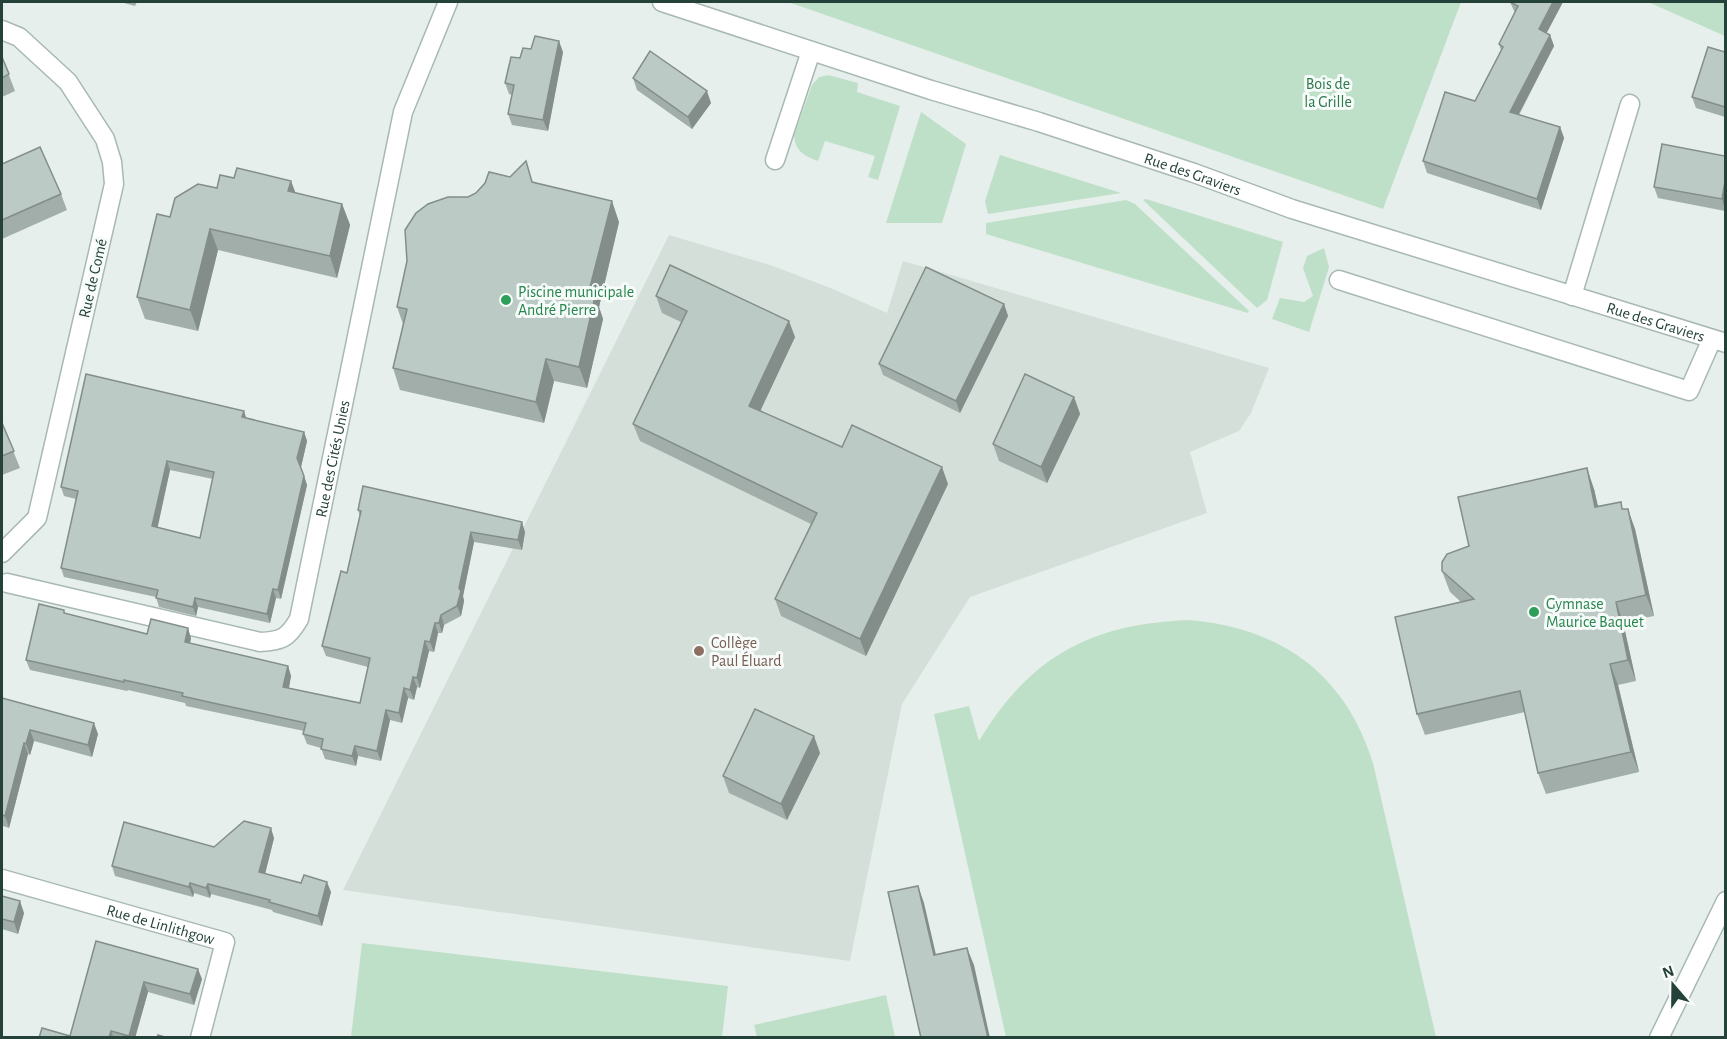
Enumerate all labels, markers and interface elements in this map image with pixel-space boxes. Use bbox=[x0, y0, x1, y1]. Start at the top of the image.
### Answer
park label: Bois de la Grille bbox=[1304, 76, 1352, 110]
street label: Rue des Graviers bbox=[1142, 150, 1243, 199]
street label: Rue de Comé bbox=[76, 237, 110, 319]
place label: Piscine municipale André Pierre bbox=[518, 284, 634, 318]
marker: Piscine municipale André Pierre bbox=[499, 293, 513, 307]
street label: Rue des Graviers bbox=[1605, 300, 1706, 345]
street label: Rue des Cités Unies bbox=[313, 399, 353, 519]
place label: Gymnase Maurice Baquet bbox=[1546, 596, 1644, 630]
marker: Gymnase Maurice Baquet bbox=[1527, 605, 1541, 619]
place label: Collège Paul Éluard bbox=[711, 635, 782, 669]
marker: Collège Paul Éluard bbox=[692, 644, 706, 658]
street label: Rue de Linlithgow bbox=[105, 902, 216, 948]
north arrow bbox=[1643, 955, 1703, 1015]
text: N bbox=[1660, 962, 1676, 981]

